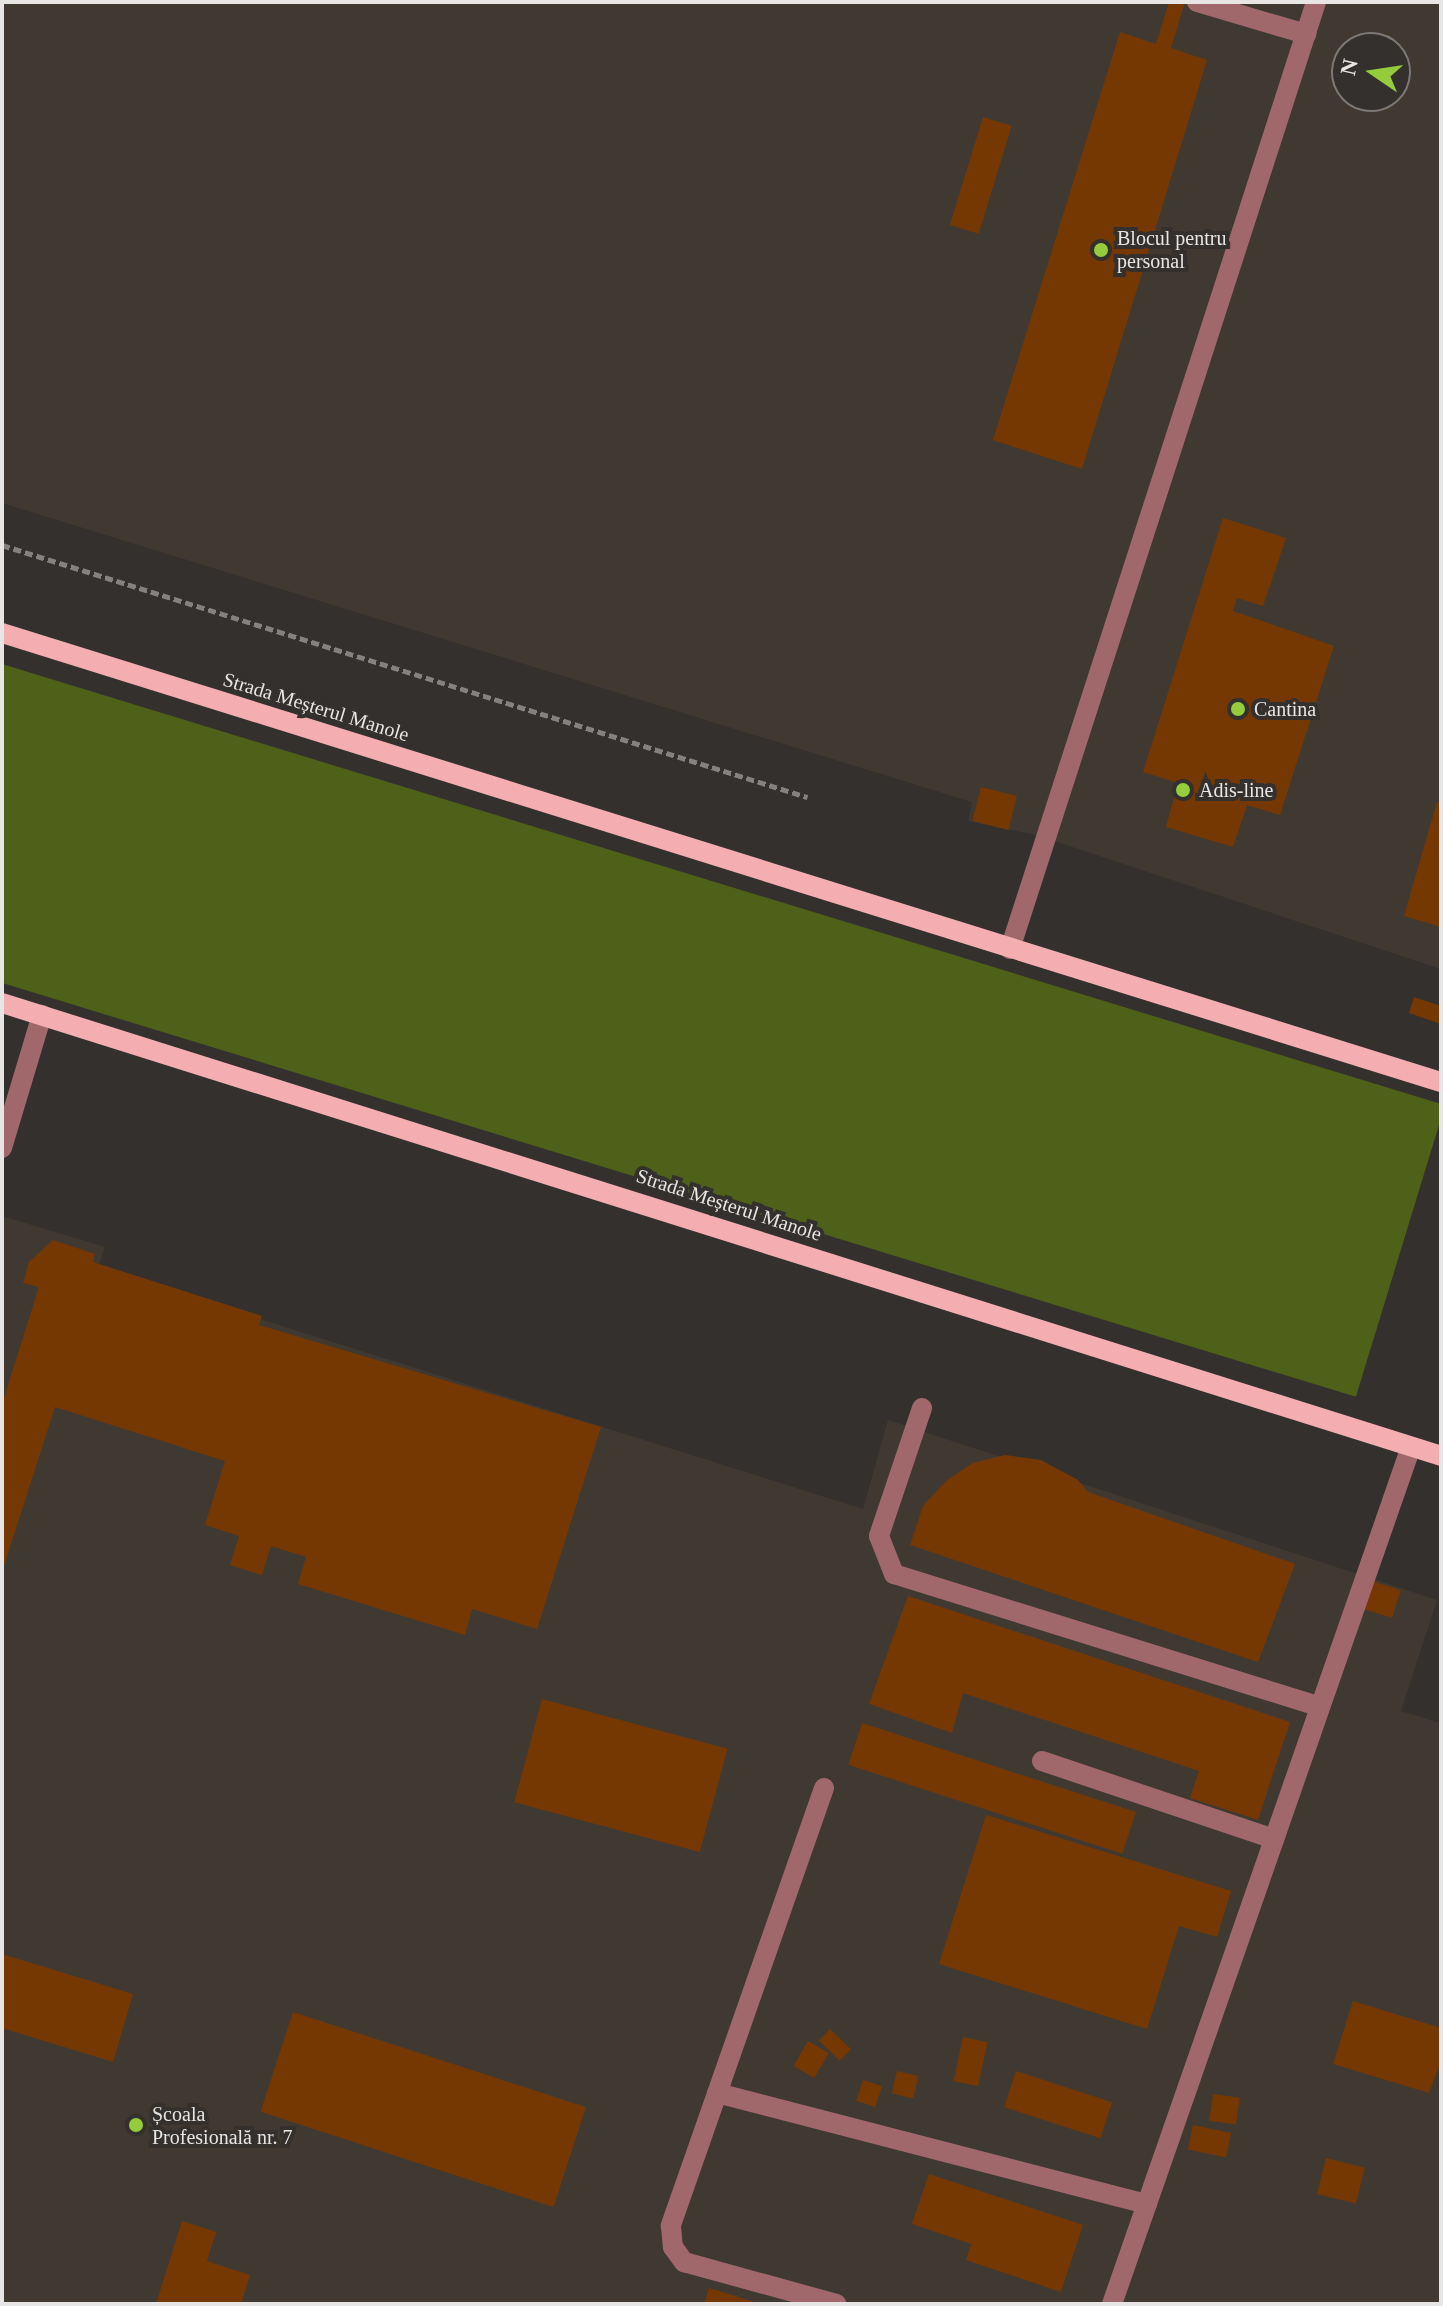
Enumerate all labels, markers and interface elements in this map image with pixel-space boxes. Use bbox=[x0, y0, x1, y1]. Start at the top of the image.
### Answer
north arrow bbox=[1331, 32, 1411, 112]
text: N bbox=[1335, 56, 1363, 77]
place label: Blocul pentru personal bbox=[1117, 226, 1226, 273]
marker: Blocul pentru personal bbox=[1092, 241, 1110, 259]
street label: Strada Meșterul Manole bbox=[220, 667, 412, 747]
place label: Cantina bbox=[1254, 697, 1316, 721]
marker: Cantina bbox=[1229, 700, 1247, 718]
place label: Adis-line bbox=[1199, 778, 1273, 802]
marker: Adis-line bbox=[1174, 781, 1192, 799]
street label: Strada Meșterul Manole bbox=[633, 1164, 825, 1246]
place label: Școala Profesională nr. 7 bbox=[152, 2102, 293, 2149]
marker: Școala Profesională nr. 7 bbox=[127, 2116, 145, 2134]

